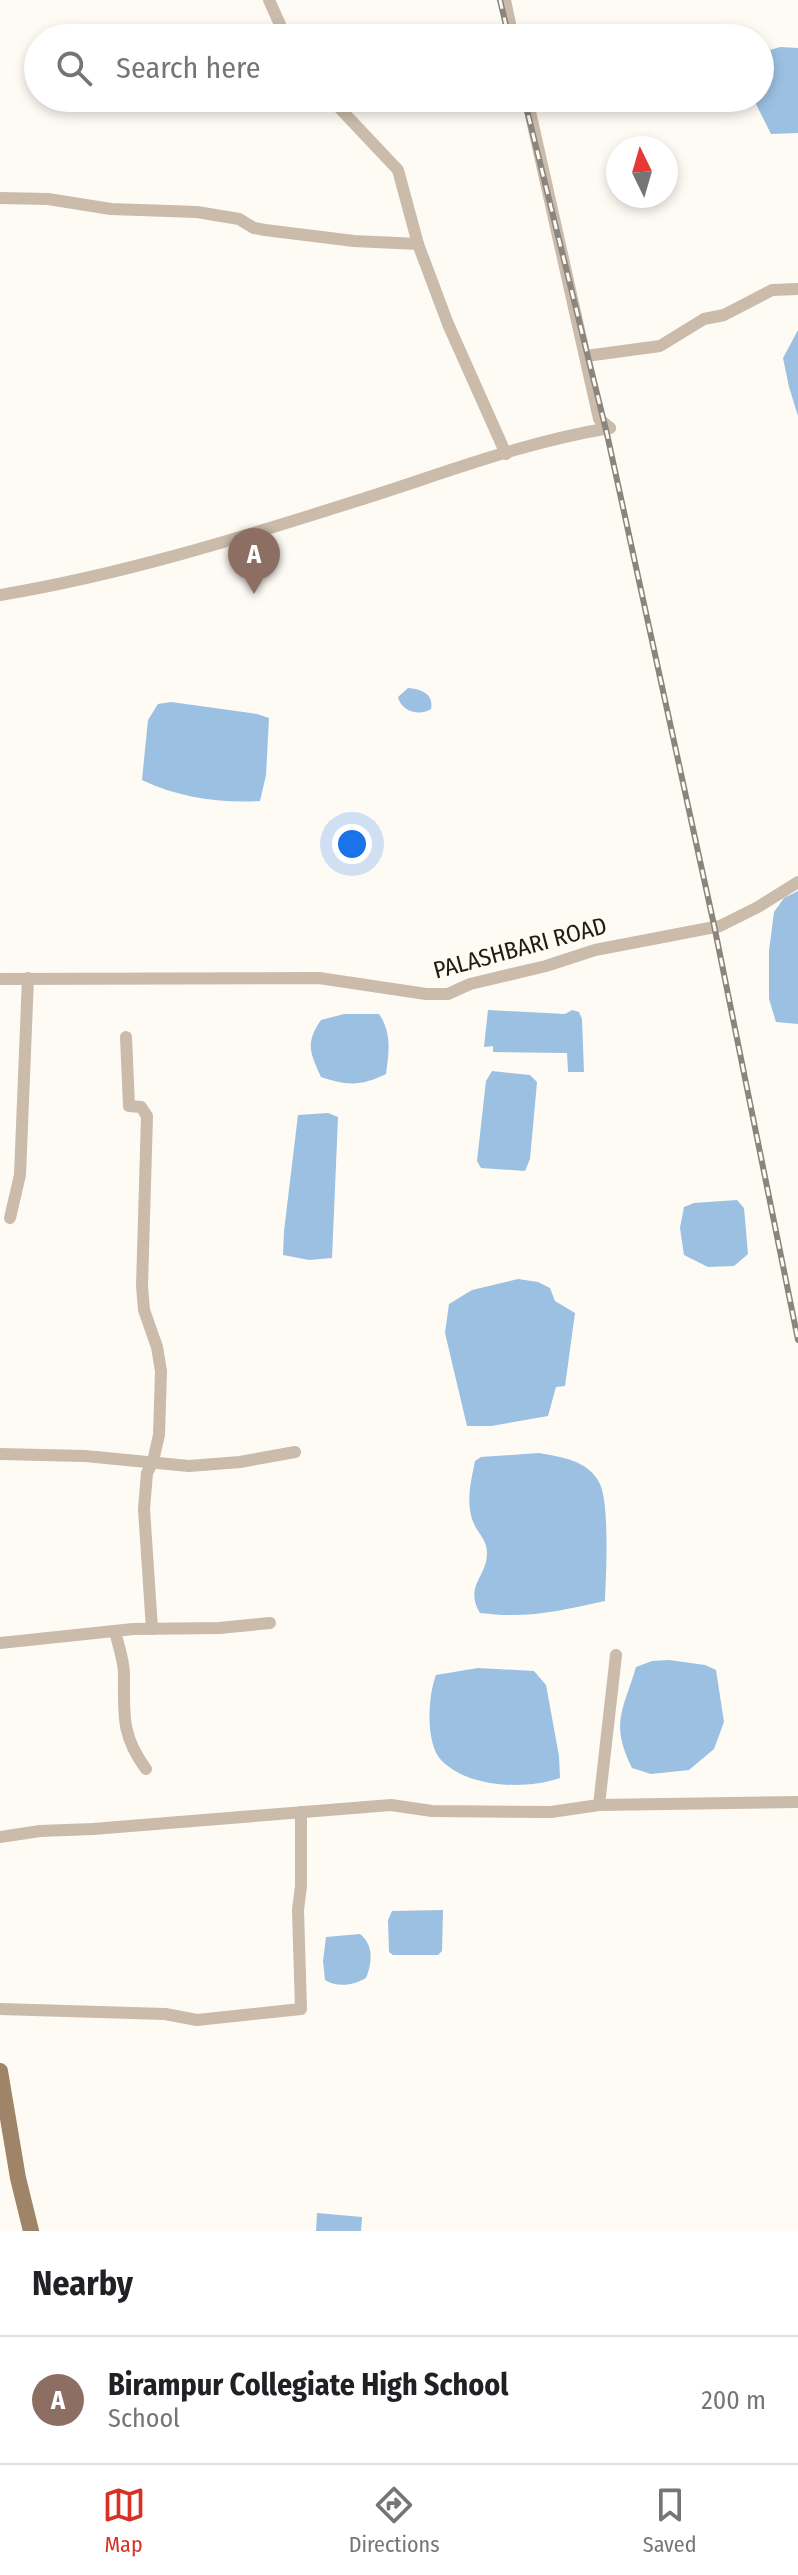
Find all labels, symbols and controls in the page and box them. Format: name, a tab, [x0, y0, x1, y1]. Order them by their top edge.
search box	[24, 24, 774, 112]
icon: search	[52, 46, 96, 90]
text: Search here	[116, 50, 261, 86]
north arrow	[606, 136, 678, 208]
pin: A	[228, 528, 280, 594]
your location	[332, 824, 372, 864]
street label: PALASHBARI ROAD	[430, 911, 610, 985]
text: Nearby	[32, 2263, 133, 2304]
text: Birampur Collegiate High School	[108, 2367, 508, 2403]
text: A	[51, 2385, 65, 2416]
text: 200 m	[701, 2385, 766, 2416]
text: School	[108, 2403, 180, 2434]
tab: Map	[102, 2483, 146, 2558]
tab: Directions	[349, 2483, 440, 2558]
tab: Saved	[643, 2483, 696, 2558]

